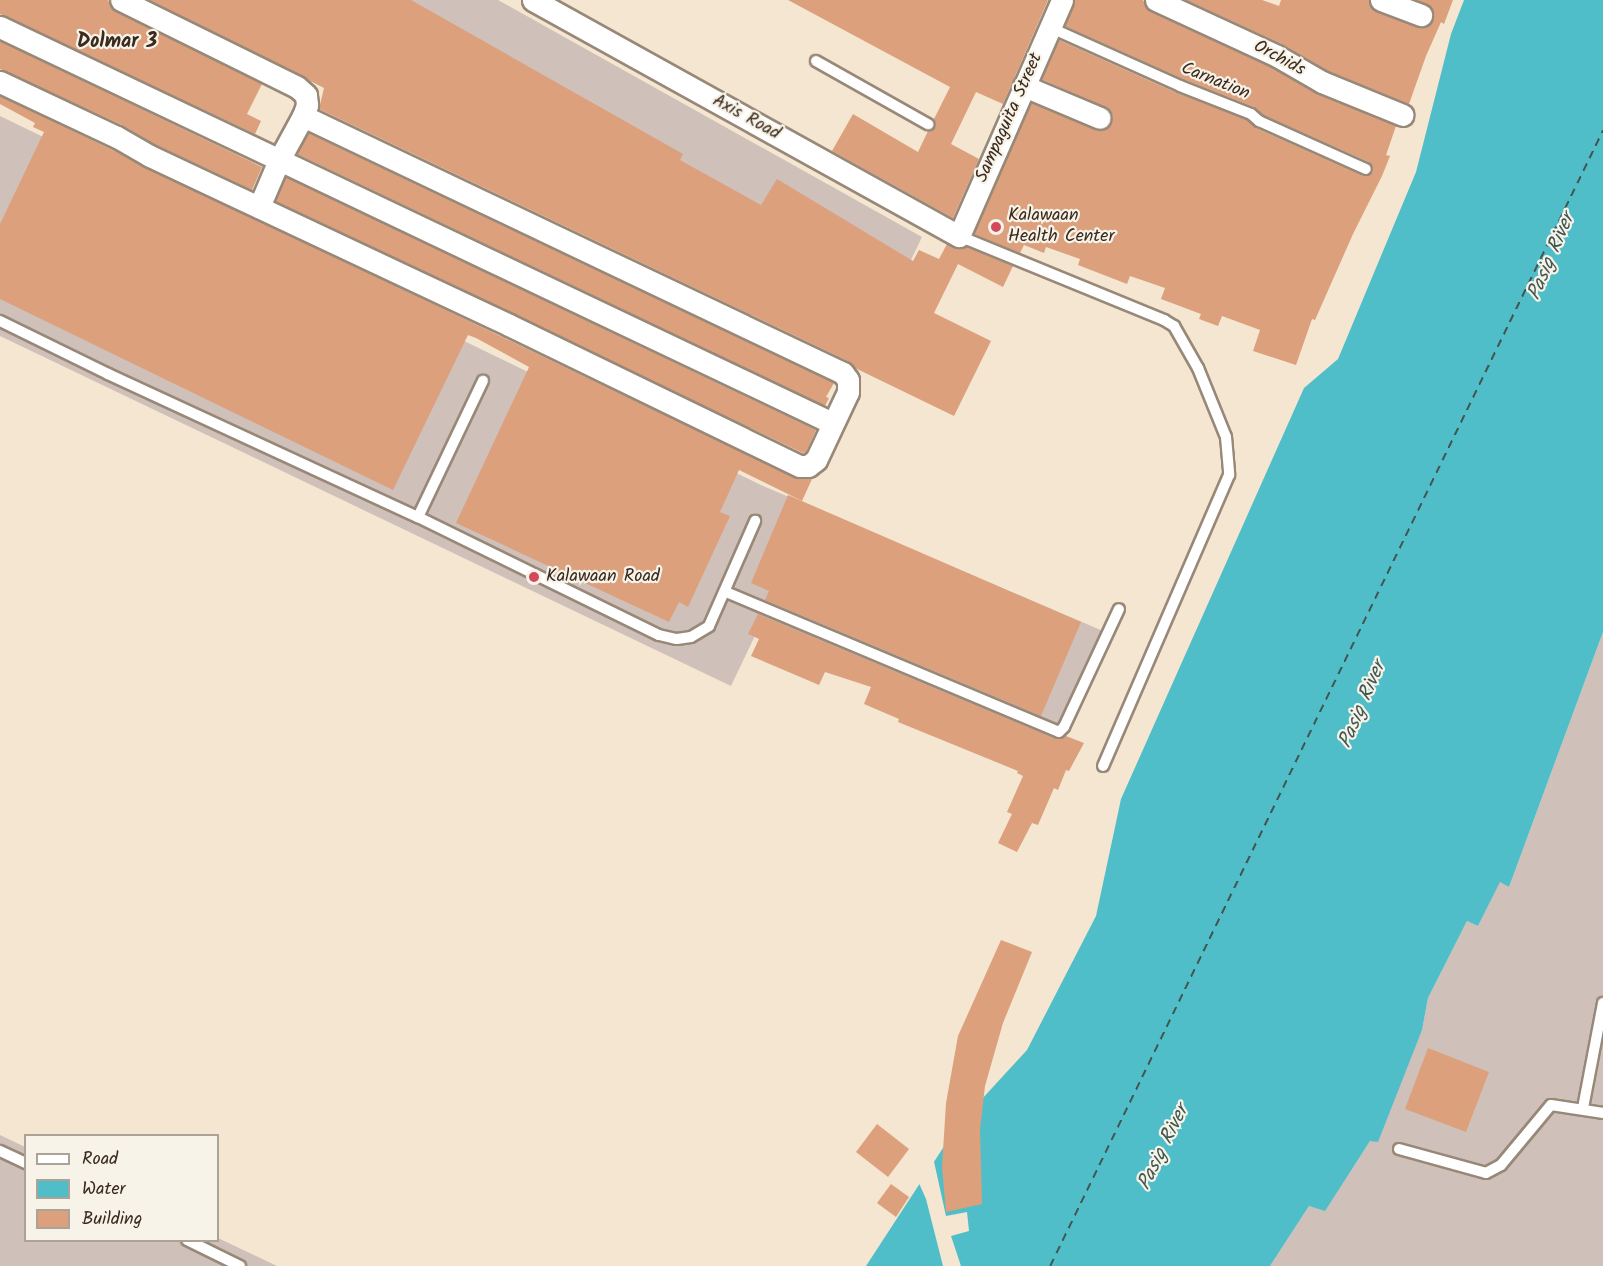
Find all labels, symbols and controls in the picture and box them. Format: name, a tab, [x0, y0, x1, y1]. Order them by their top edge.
district label: Dolmar 3	[77, 30, 157, 54]
street label: Orchids	[1249, 36, 1309, 82]
street label: Sampaguita Street	[972, 50, 1048, 186]
street label: Carnation	[1177, 58, 1253, 106]
street label: Axis Road	[708, 91, 784, 145]
place label: Kalawaan Health Center	[1008, 206, 1114, 248]
water label: Pasig River	[1523, 210, 1581, 304]
marker: Kalawaan Health Center	[989, 220, 1003, 234]
place label: Kalawaan Road	[546, 566, 660, 588]
marker: Kalawaan Road	[527, 570, 541, 584]
water label: Pasig River	[1334, 658, 1392, 752]
water label: Pasig River	[1133, 1102, 1195, 1194]
legend	[24, 1134, 219, 1242]
text: Road	[82, 1145, 118, 1174]
text: Water	[82, 1175, 126, 1204]
text: Building	[82, 1205, 142, 1234]

